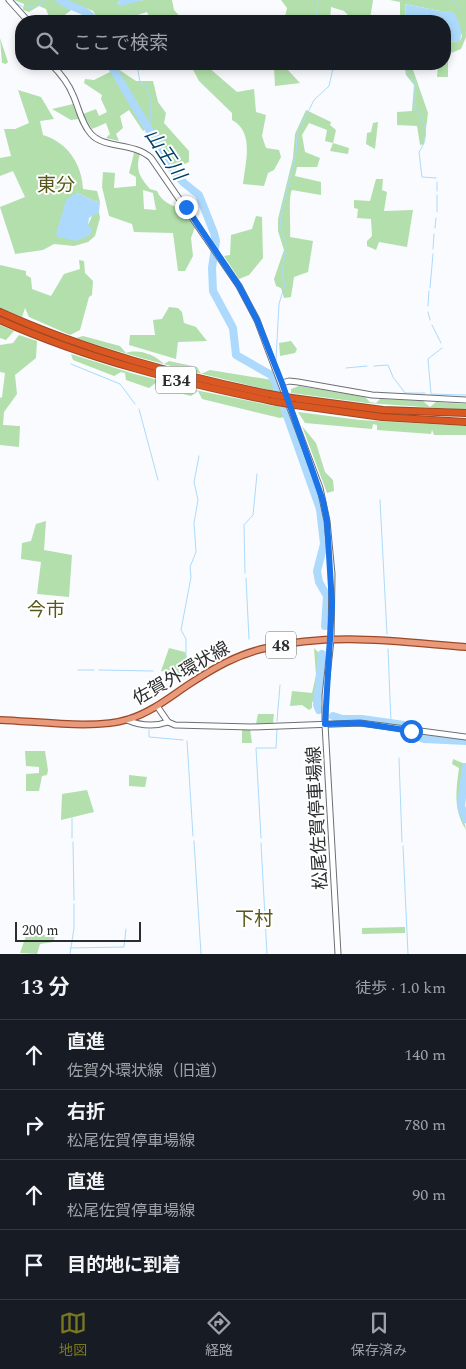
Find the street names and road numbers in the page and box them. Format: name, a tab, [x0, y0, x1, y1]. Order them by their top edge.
road number: E34	[156, 366, 196, 394]
road number: 48	[266, 632, 296, 658]
street label: 佐賀外環状線	[128, 635, 235, 712]
street label: 松尾佐賀停車場線	[300, 745, 335, 891]

